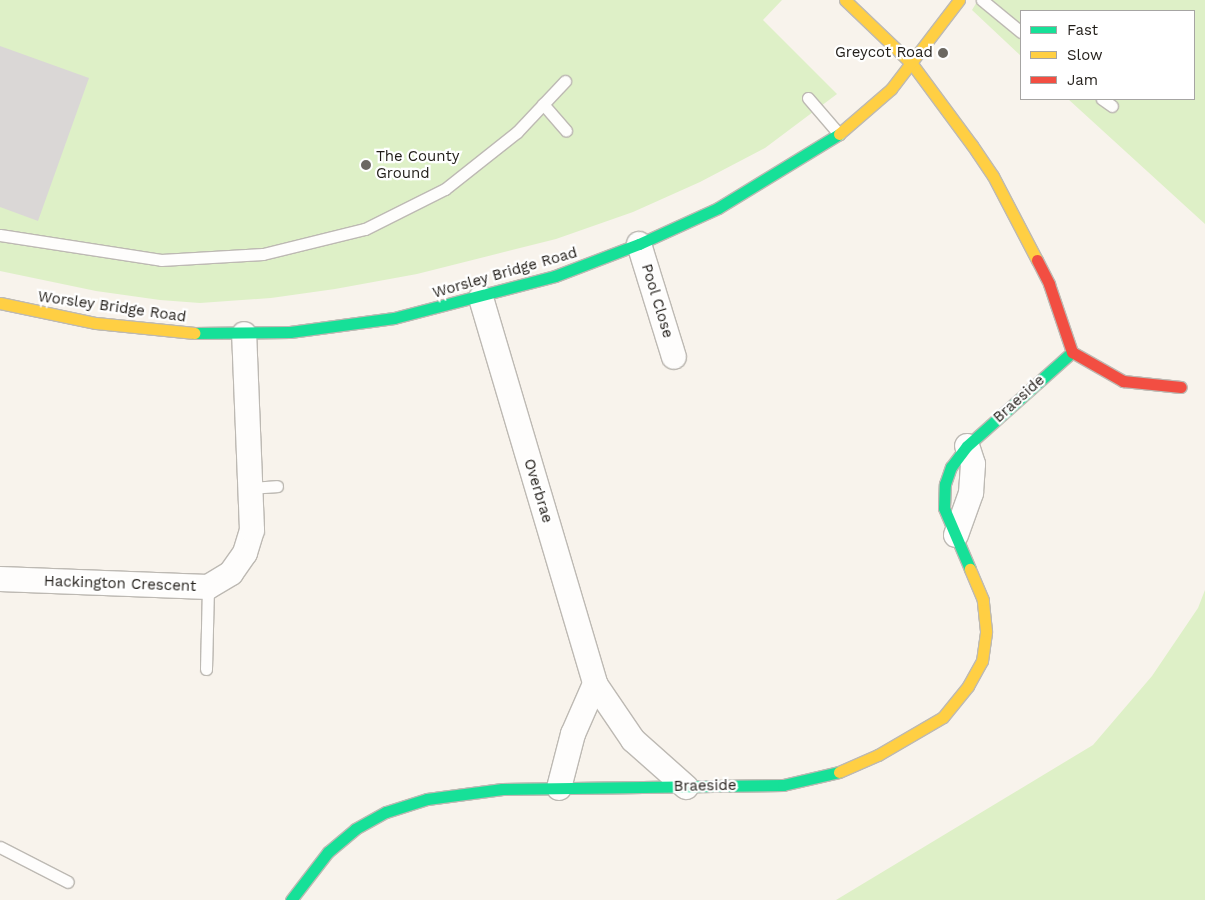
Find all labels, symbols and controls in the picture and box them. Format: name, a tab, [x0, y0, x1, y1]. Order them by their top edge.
legend	[1020, 10, 1195, 100]
text: Fast	[1067, 21, 1098, 39]
place label: Greycot Road	[835, 44, 933, 62]
text: Slow	[1067, 46, 1103, 64]
marker: Greycot Road	[937, 47, 949, 59]
text: Jam	[1067, 71, 1098, 89]
place label: The County Ground	[376, 147, 460, 182]
marker: The County Ground	[360, 159, 372, 171]
street label: Worsley Bridge Road	[430, 244, 580, 302]
street label: Pool Close	[637, 261, 677, 341]
street label: Worsley Bridge Road	[36, 288, 188, 326]
street label: Braeside	[990, 371, 1048, 427]
street label: Overbrae	[520, 457, 556, 525]
street label: Hackington Crescent	[43, 572, 197, 596]
street label: Braeside	[673, 776, 737, 796]

